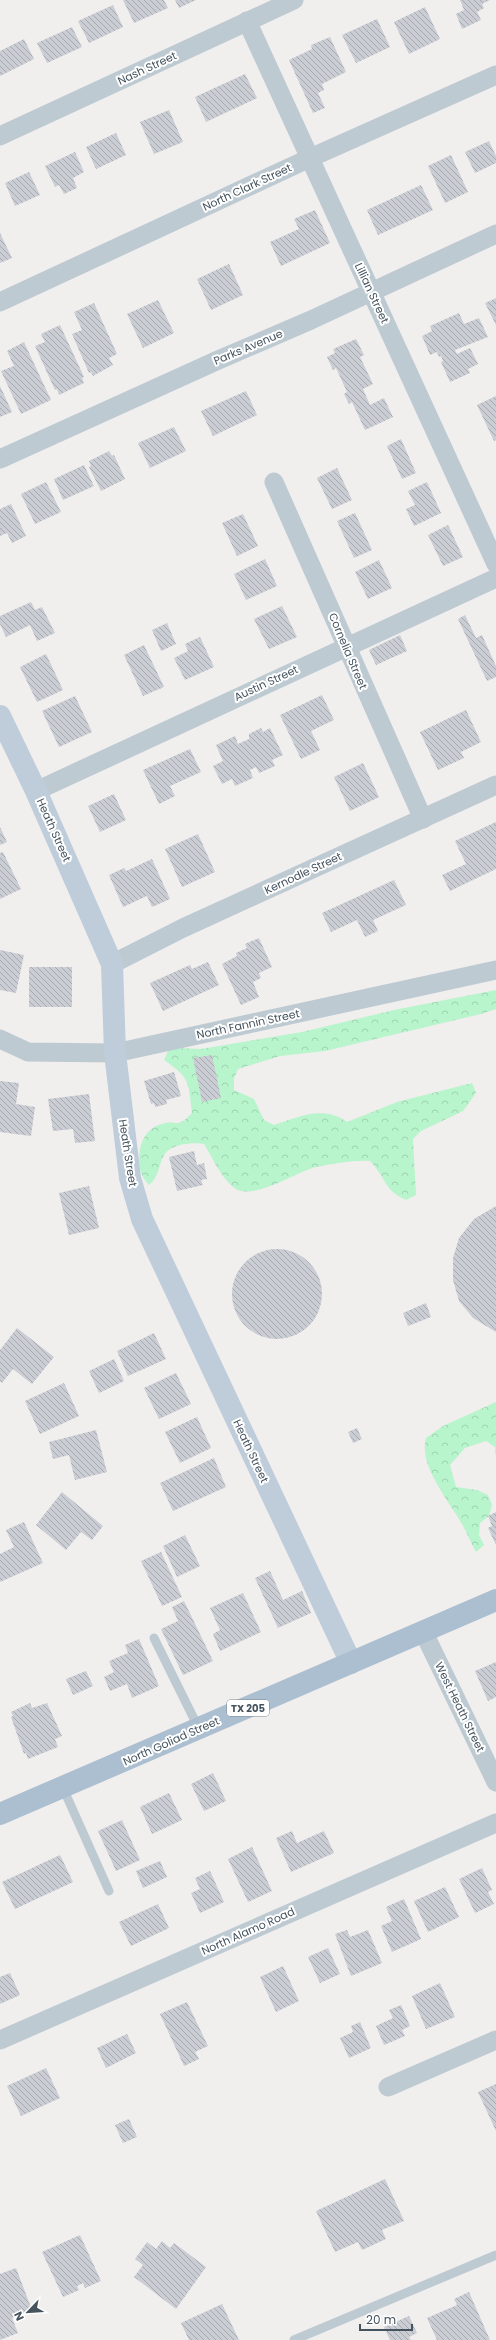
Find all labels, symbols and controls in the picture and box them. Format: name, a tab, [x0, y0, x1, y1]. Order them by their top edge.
street label: Nash Street	[115, 47, 179, 89]
street label: North Clark Street	[200, 159, 294, 215]
street label: Lillian Street	[351, 260, 393, 326]
street label: Parks Avenue	[211, 325, 285, 369]
street label: Cornelia Street	[325, 610, 371, 692]
street label: Austin Street	[231, 661, 301, 705]
street label: Heath Street	[33, 796, 75, 864]
street label: Kernodle Street	[262, 848, 344, 898]
street label: North Fannin Street	[195, 1005, 301, 1043]
street label: Heath Street	[115, 1118, 141, 1188]
street label: Heath Street	[229, 1417, 273, 1485]
street label: West Heath Street	[431, 1659, 489, 1755]
road number: TX 205	[227, 1700, 269, 1716]
street label: North Goliad Street	[120, 1713, 222, 1769]
street label: North Alamo Road	[199, 1903, 297, 1959]
north arrow	[8, 2292, 48, 2332]
scale bar	[360, 2306, 412, 2332]
text: N	[10, 2309, 28, 2323]
text: 20 m	[366, 2311, 396, 2328]

